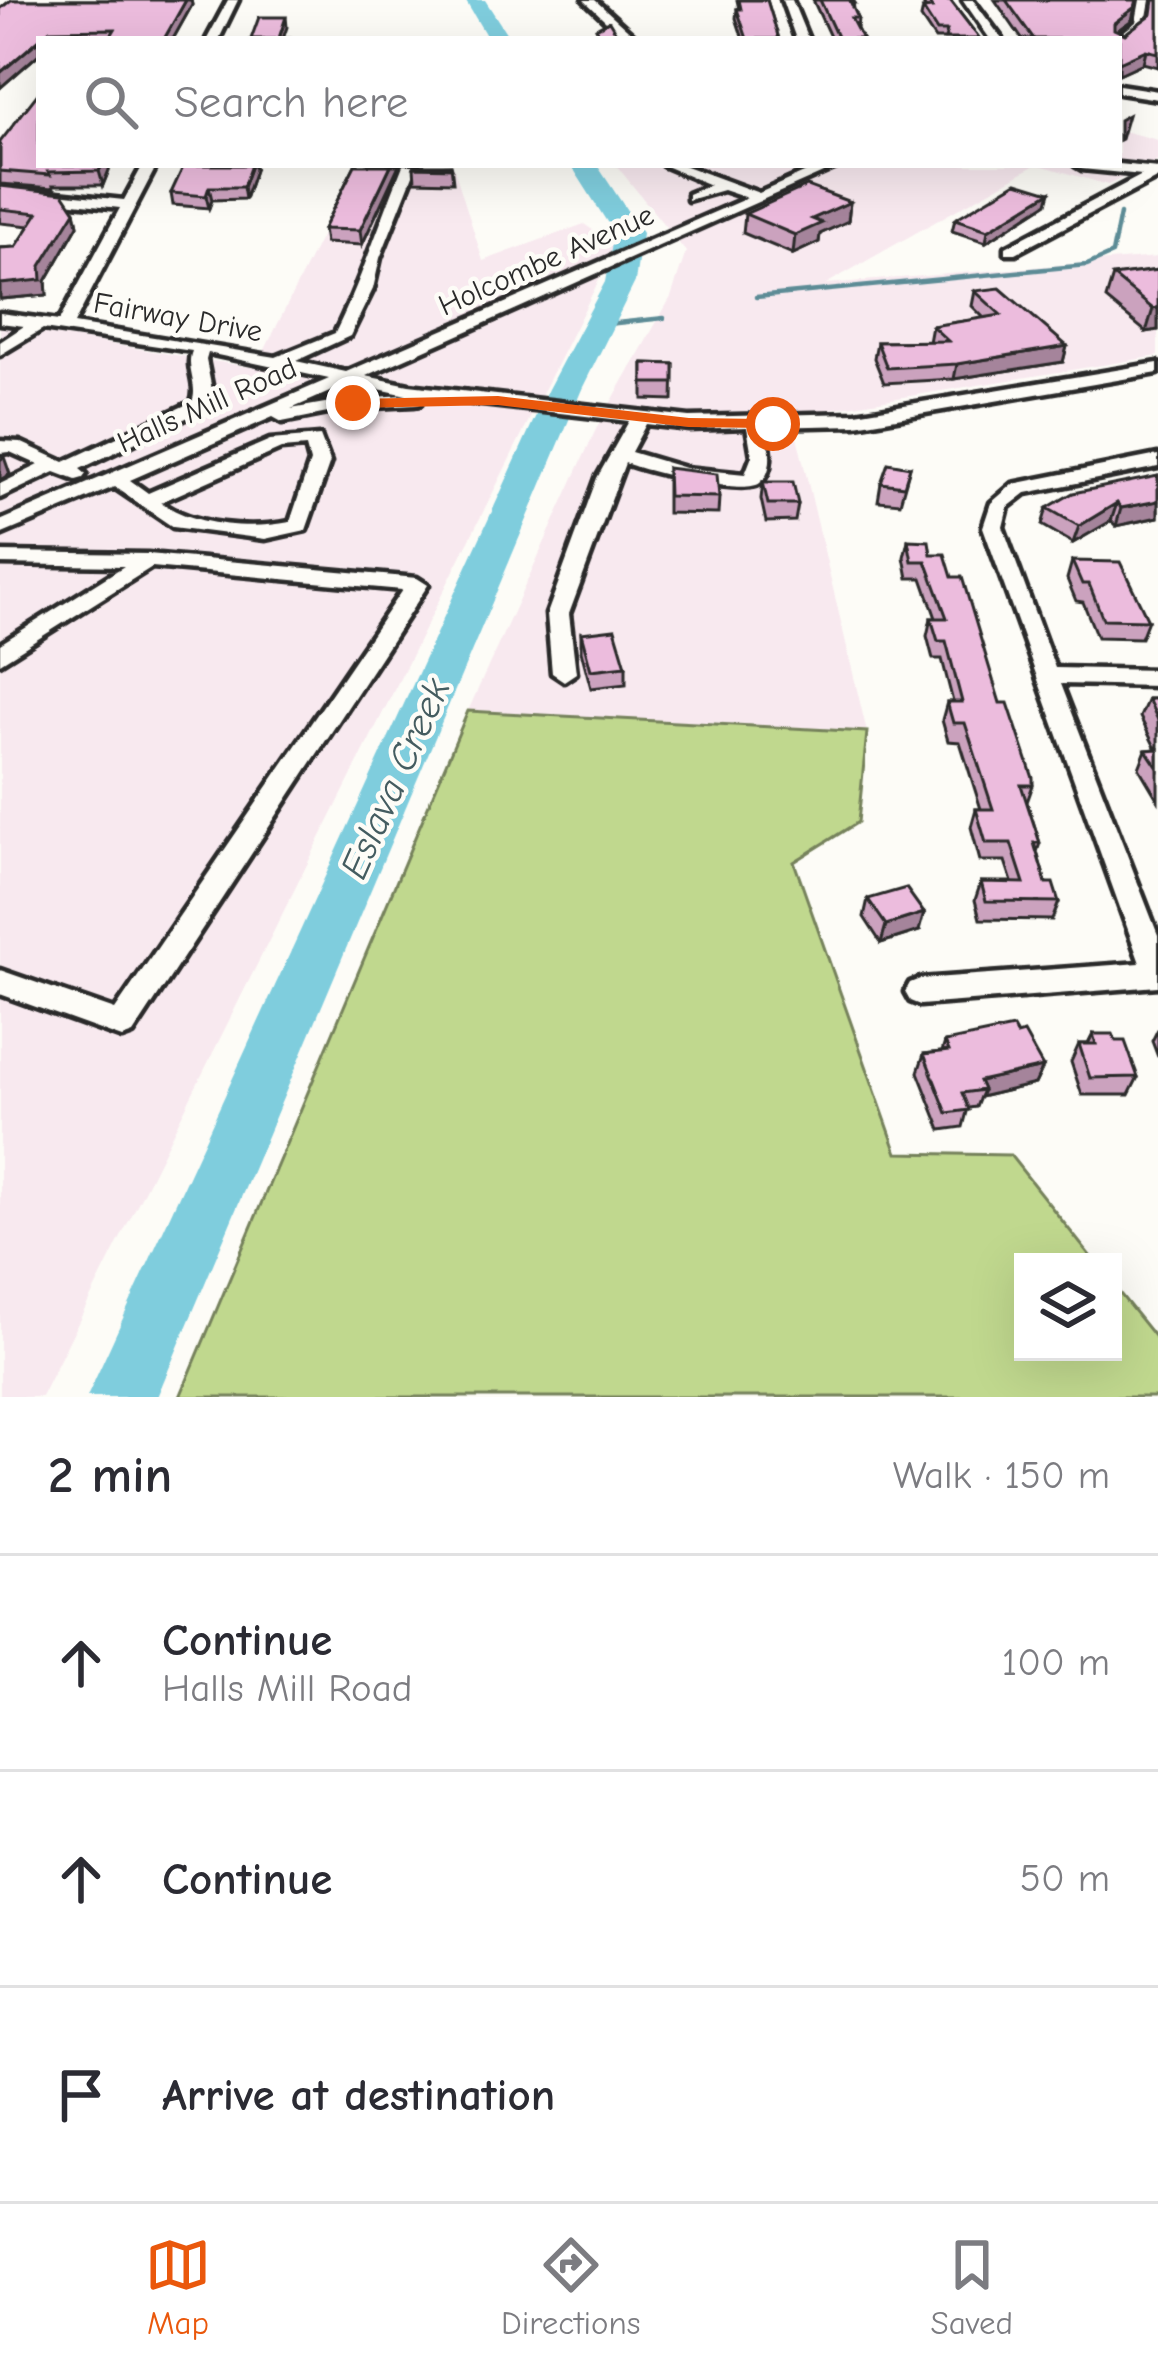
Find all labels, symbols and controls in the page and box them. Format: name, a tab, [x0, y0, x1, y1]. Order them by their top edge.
search box	[36, 36, 1122, 168]
icon: search	[78, 69, 144, 135]
text: Search here	[174, 76, 408, 128]
street label: Holcombe Avenue	[433, 197, 659, 324]
street label: Fairway Drive	[91, 285, 265, 350]
street label: Halls Mill Road	[112, 350, 302, 461]
route end	[326, 376, 380, 430]
route start	[746, 397, 800, 451]
water label: Eslava Creek	[331, 671, 460, 886]
map controls	[1014, 1253, 1122, 1361]
button: layers	[1014, 1253, 1122, 1361]
text: 2 min	[48, 1446, 172, 1505]
text: Walk · 150 m	[893, 1453, 1110, 1498]
text: Continue	[162, 1614, 332, 1666]
icon: ahead	[48, 1630, 114, 1696]
text: 100 m	[1002, 1640, 1110, 1685]
text: Halls Mill Road	[162, 1666, 413, 1711]
icon: ahead	[48, 1846, 114, 1912]
text: Continue	[162, 1853, 332, 1905]
text: 50 m	[1020, 1856, 1110, 1901]
icon: arrive	[48, 2062, 114, 2128]
text: Arrive at destination	[162, 2069, 555, 2121]
tab: Map	[145, 2232, 211, 2342]
tab: Directions	[501, 2232, 641, 2342]
tab: Saved	[931, 2232, 1013, 2342]

